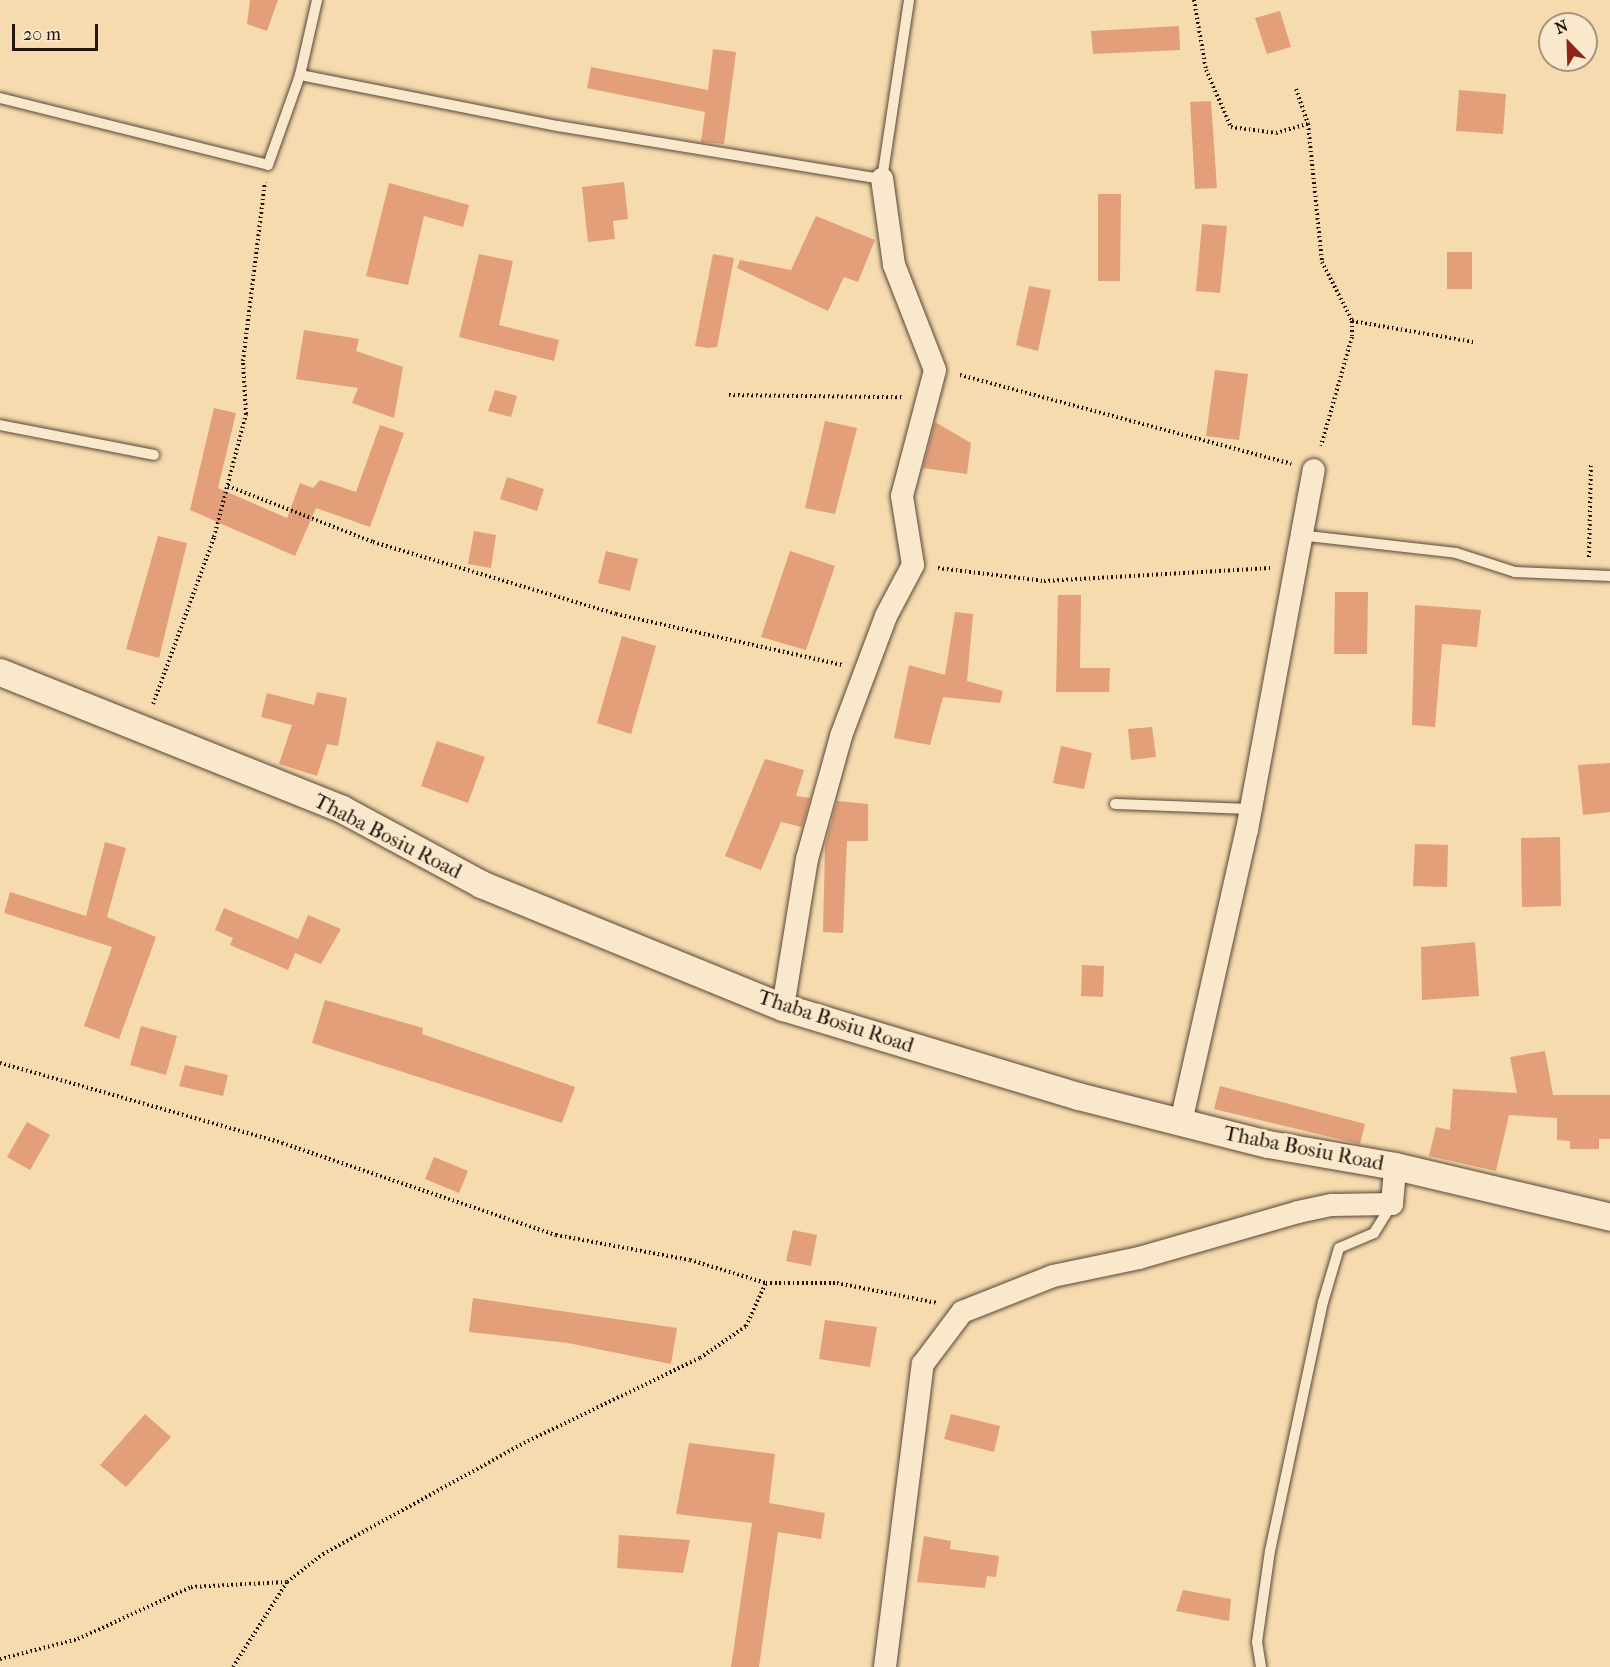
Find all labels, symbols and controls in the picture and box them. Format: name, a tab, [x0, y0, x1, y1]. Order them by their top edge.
scale bar	[15, 12, 100, 50]
north arrow	[1538, 12, 1598, 72]
text: N	[1552, 16, 1571, 38]
text: 20 m	[23, 24, 61, 45]
street label: Thaba Bosiu Road	[310, 788, 466, 884]
street label: Thaba Bosiu Road	[755, 984, 917, 1058]
street label: Thaba Bosiu Road	[1222, 1120, 1386, 1176]

